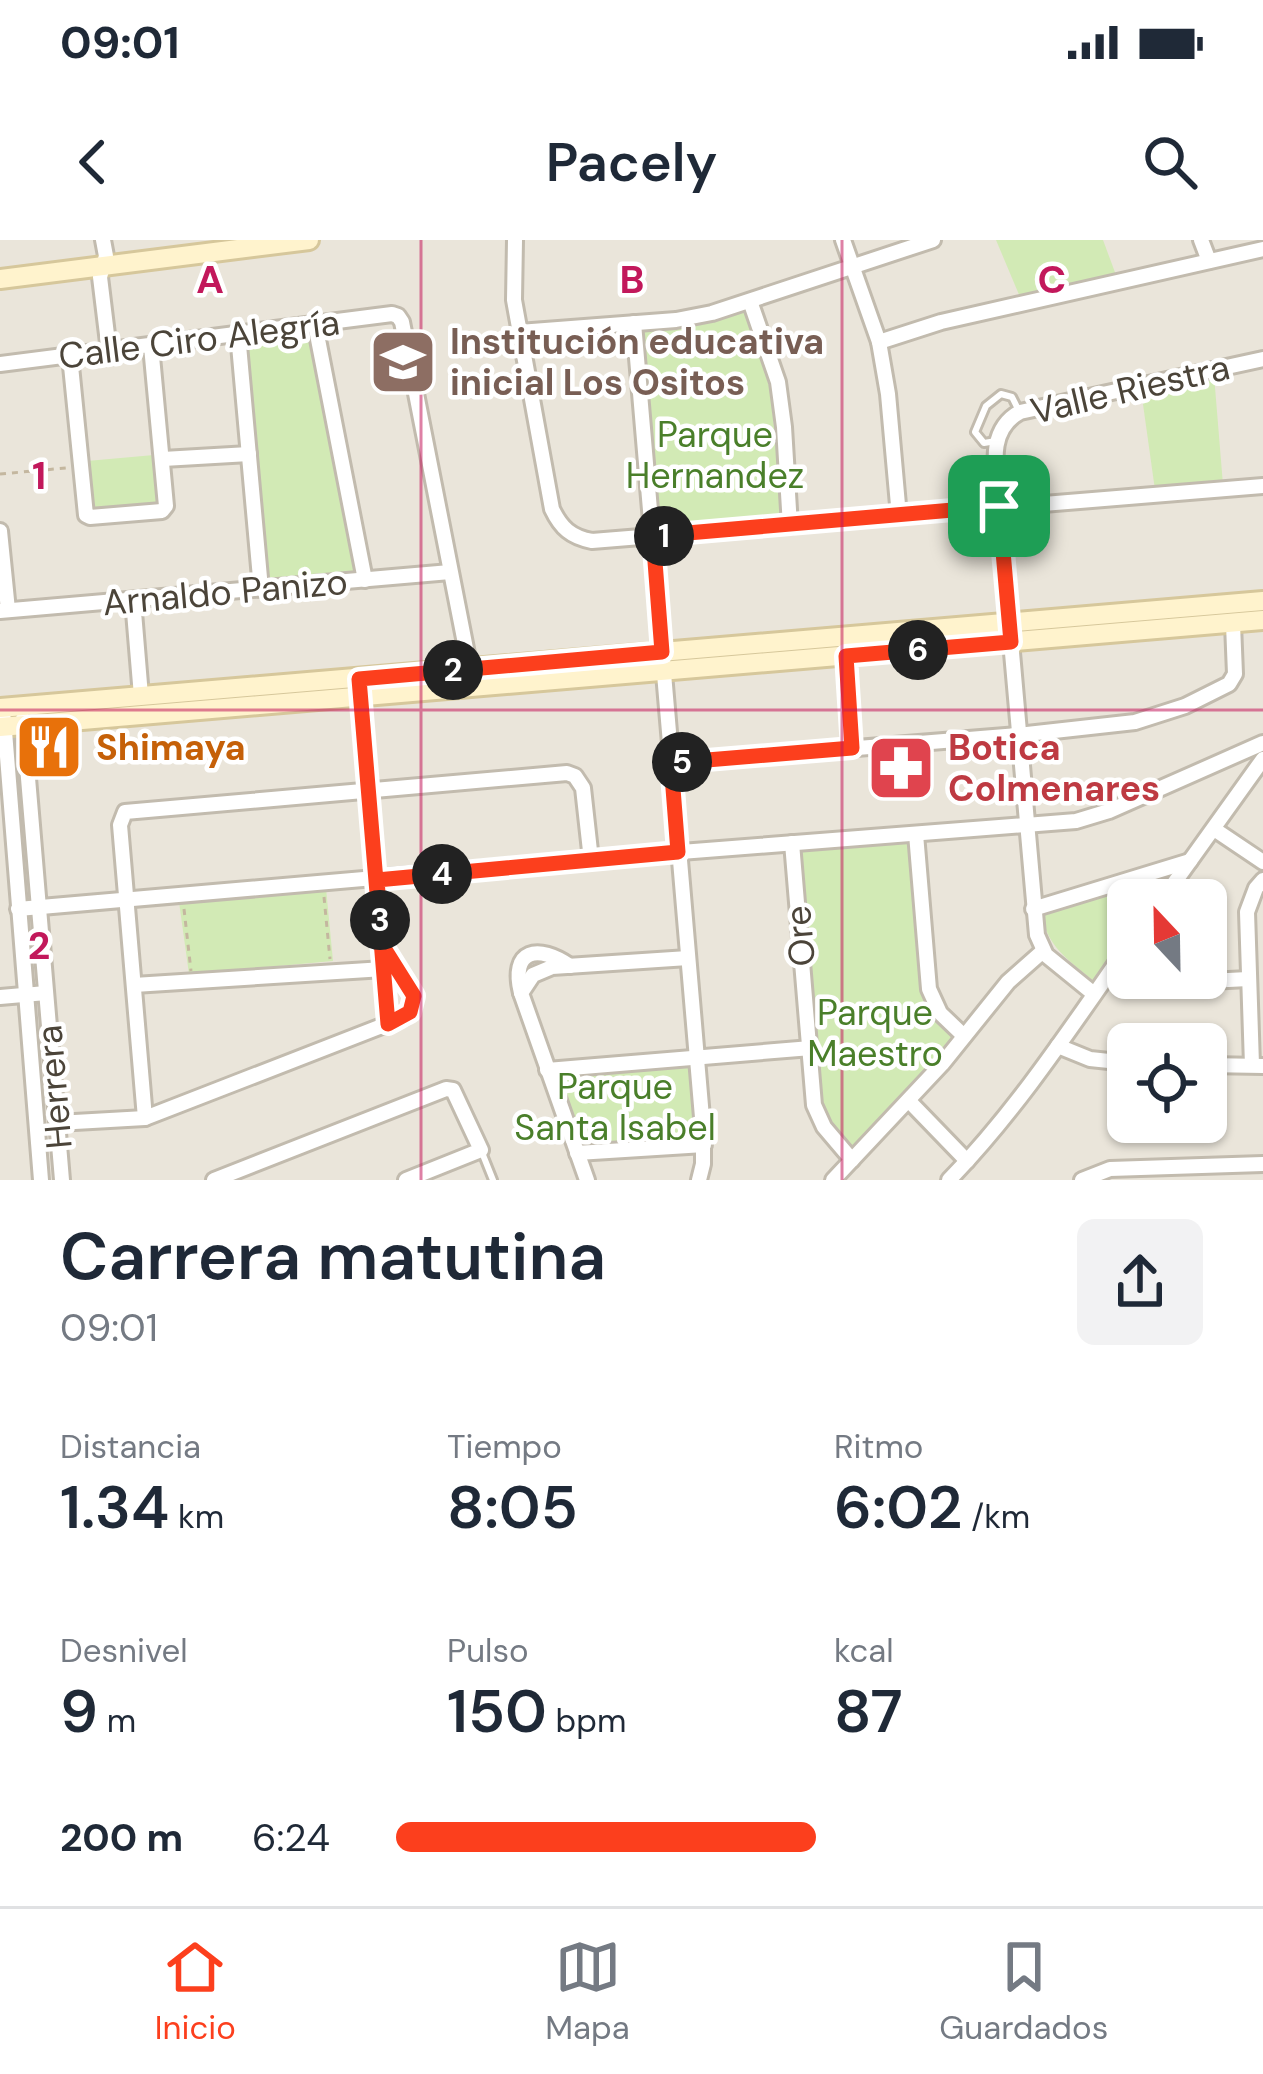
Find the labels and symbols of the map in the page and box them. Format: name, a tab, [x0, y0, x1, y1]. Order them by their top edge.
text: A	[196, 254, 224, 305]
text: B	[620, 254, 644, 305]
text: C	[1038, 254, 1066, 305]
street label: Calle Ciro Alegría	[56, 298, 342, 380]
place label: Institución educativa inicial Los Ositos	[450, 318, 824, 406]
school or university icon: Institución educativa inicial Los Ositos	[368, 327, 438, 397]
street label: Valle Riestra	[1026, 343, 1234, 435]
park label: Parque Hernandez	[626, 411, 804, 499]
text: 1	[32, 450, 46, 501]
pin	[948, 455, 1050, 557]
pin: 1	[634, 506, 694, 566]
street label: Arnaldo Panizo	[101, 558, 349, 626]
pin: 6	[888, 620, 948, 680]
pin: 2	[423, 640, 483, 700]
restaurant icon: Shimaya	[14, 712, 84, 782]
place label: Shimaya	[96, 724, 246, 771]
place label: Botica Colmenares	[948, 724, 1160, 812]
pin: 5	[652, 732, 712, 792]
pharmacy icon: Botica Colmenares	[866, 733, 936, 803]
pin: 4	[412, 844, 472, 904]
north arrow	[1107, 879, 1227, 999]
pin: 3	[350, 890, 410, 950]
street label: Ore	[774, 904, 826, 968]
text: 2	[28, 920, 50, 971]
park label: Parque Maestro	[807, 989, 943, 1077]
street label: Herrera	[25, 1023, 83, 1151]
park label: Parque Santa Isabel	[514, 1063, 716, 1151]

